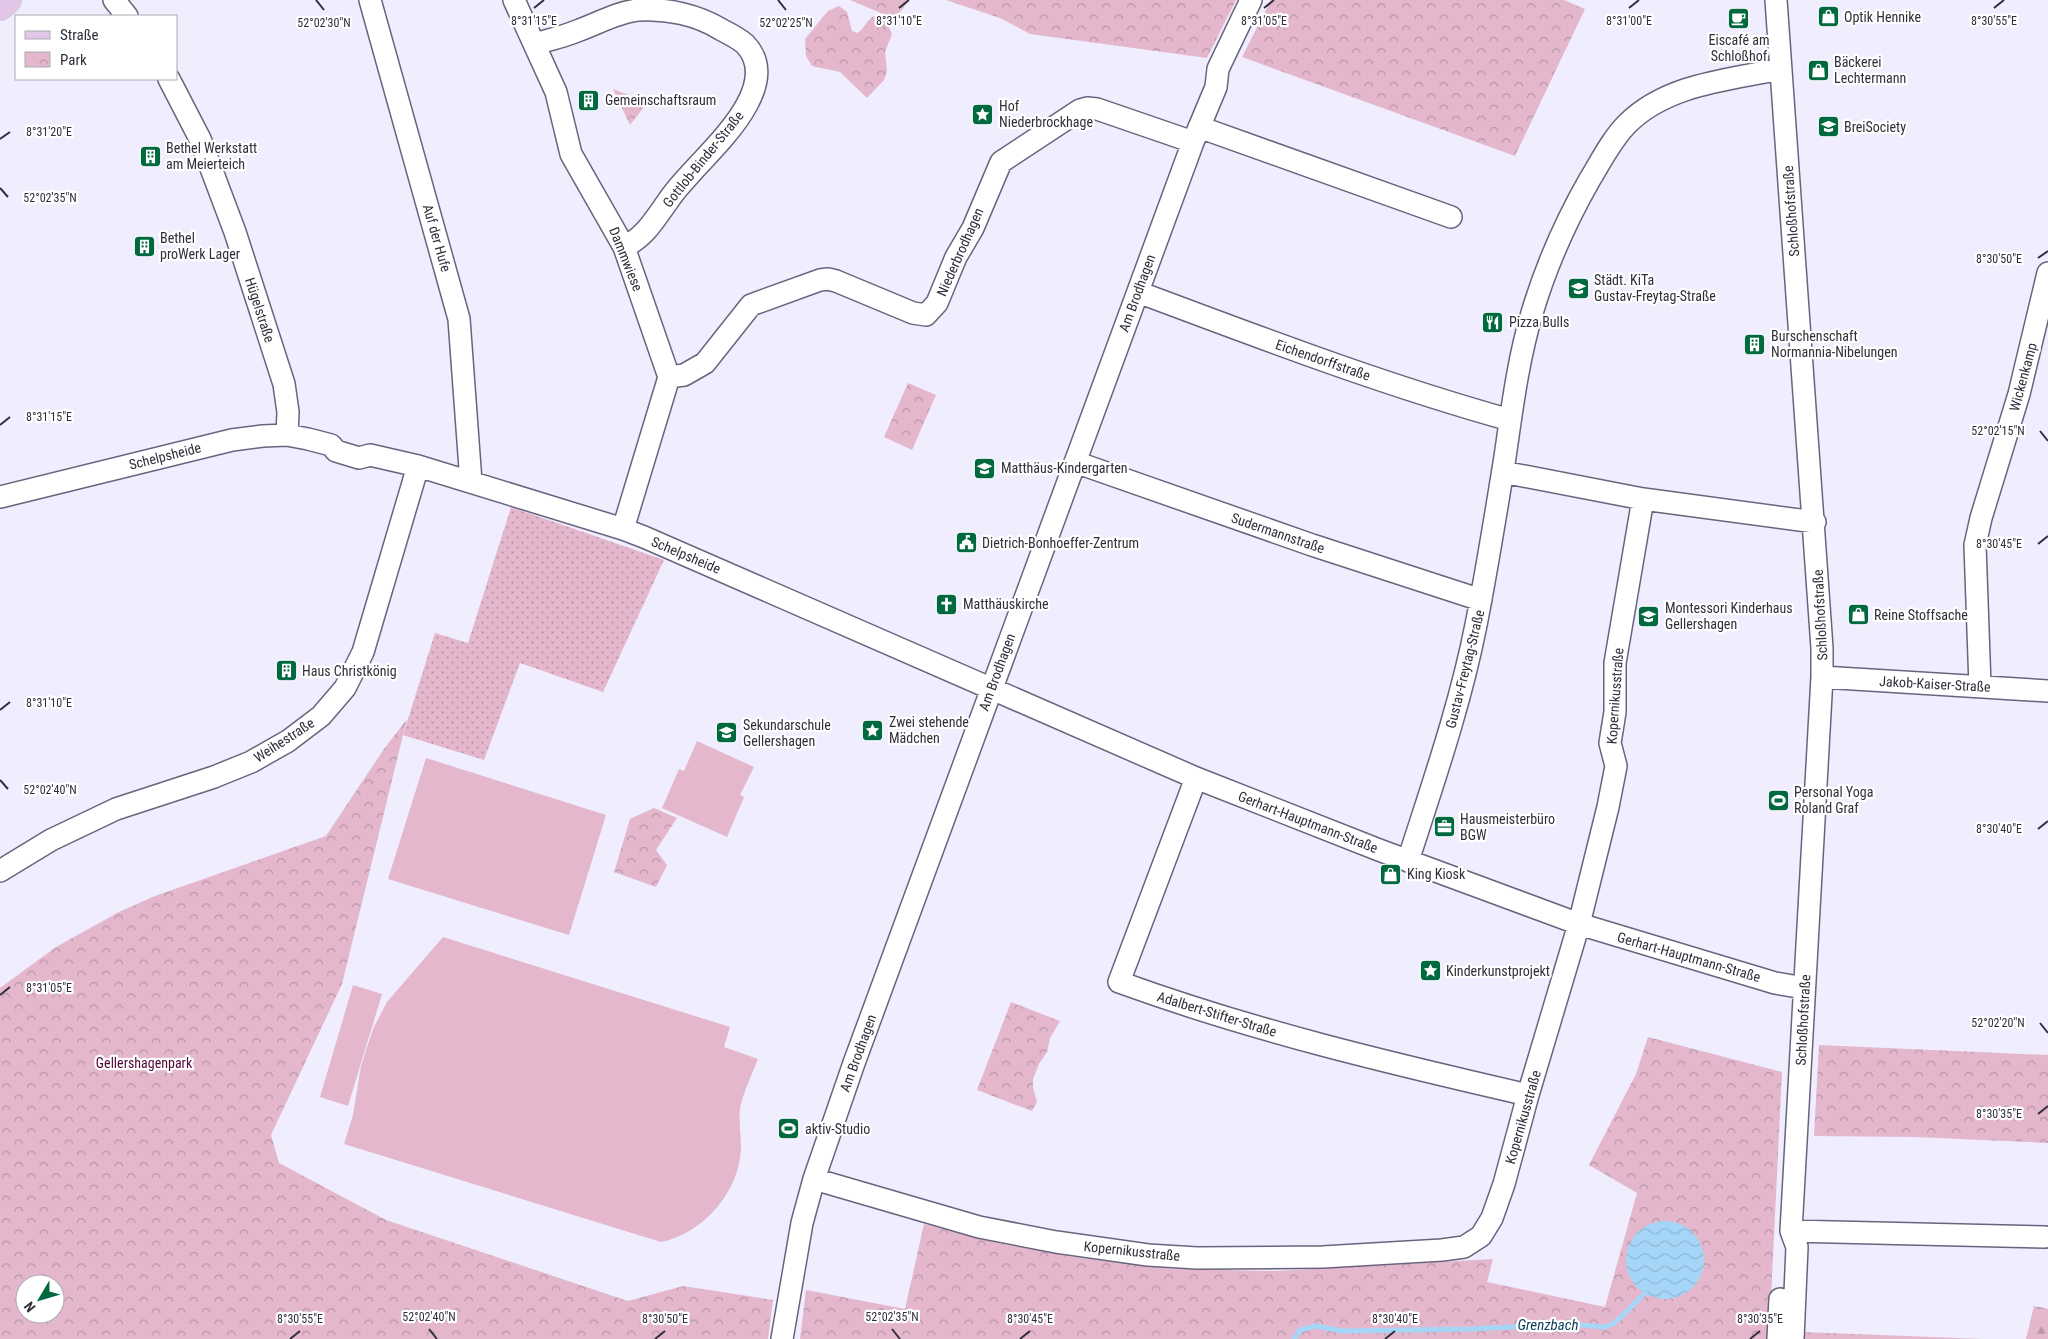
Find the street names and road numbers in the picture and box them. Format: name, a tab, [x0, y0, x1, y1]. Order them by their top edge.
street label: Gottlob-Binder-Straße	[659, 107, 747, 210]
street label: Schloßhofstraße	[1780, 164, 1802, 257]
street label: Auf der Hufe	[420, 202, 454, 274]
street label: Niederbrodhagen	[933, 205, 987, 299]
street label: Dammwiese	[606, 225, 646, 294]
street label: Am Brodhagen	[1116, 252, 1158, 334]
street label: Hügelstraße	[242, 276, 278, 345]
street label: Eichendorffstraße	[1274, 336, 1373, 384]
street label: Wickenkamp	[2006, 341, 2040, 413]
street label: Schelpsheide	[127, 439, 203, 473]
street label: Sudermannstraße	[1229, 510, 1327, 557]
street label: Schelpsheide	[649, 533, 723, 577]
street label: Schloßhofstraße	[1810, 569, 1830, 661]
street label: Gustav-Freytag-Straße	[1443, 608, 1488, 730]
street label: Am Brodhagen	[976, 631, 1018, 713]
street label: Kopernikusstraße	[1604, 647, 1626, 745]
street label: Jakob-Kaiser-Straße	[1879, 673, 1991, 695]
street label: Weihestraße	[251, 714, 318, 765]
street label: Gerhart-Hauptmann-Straße	[1236, 788, 1380, 856]
street label: Gerhart-Hauptmann-Straße	[1616, 929, 1763, 985]
street label: Schloßhofstraße	[1793, 974, 1813, 1066]
street label: Adalbert-Stifter-Straße	[1155, 988, 1279, 1040]
street label: Am Brodhagen	[837, 1012, 879, 1094]
street label: Kopernikusstraße	[1502, 1068, 1544, 1166]
street label: Kopernikusstraße	[1083, 1238, 1181, 1264]

